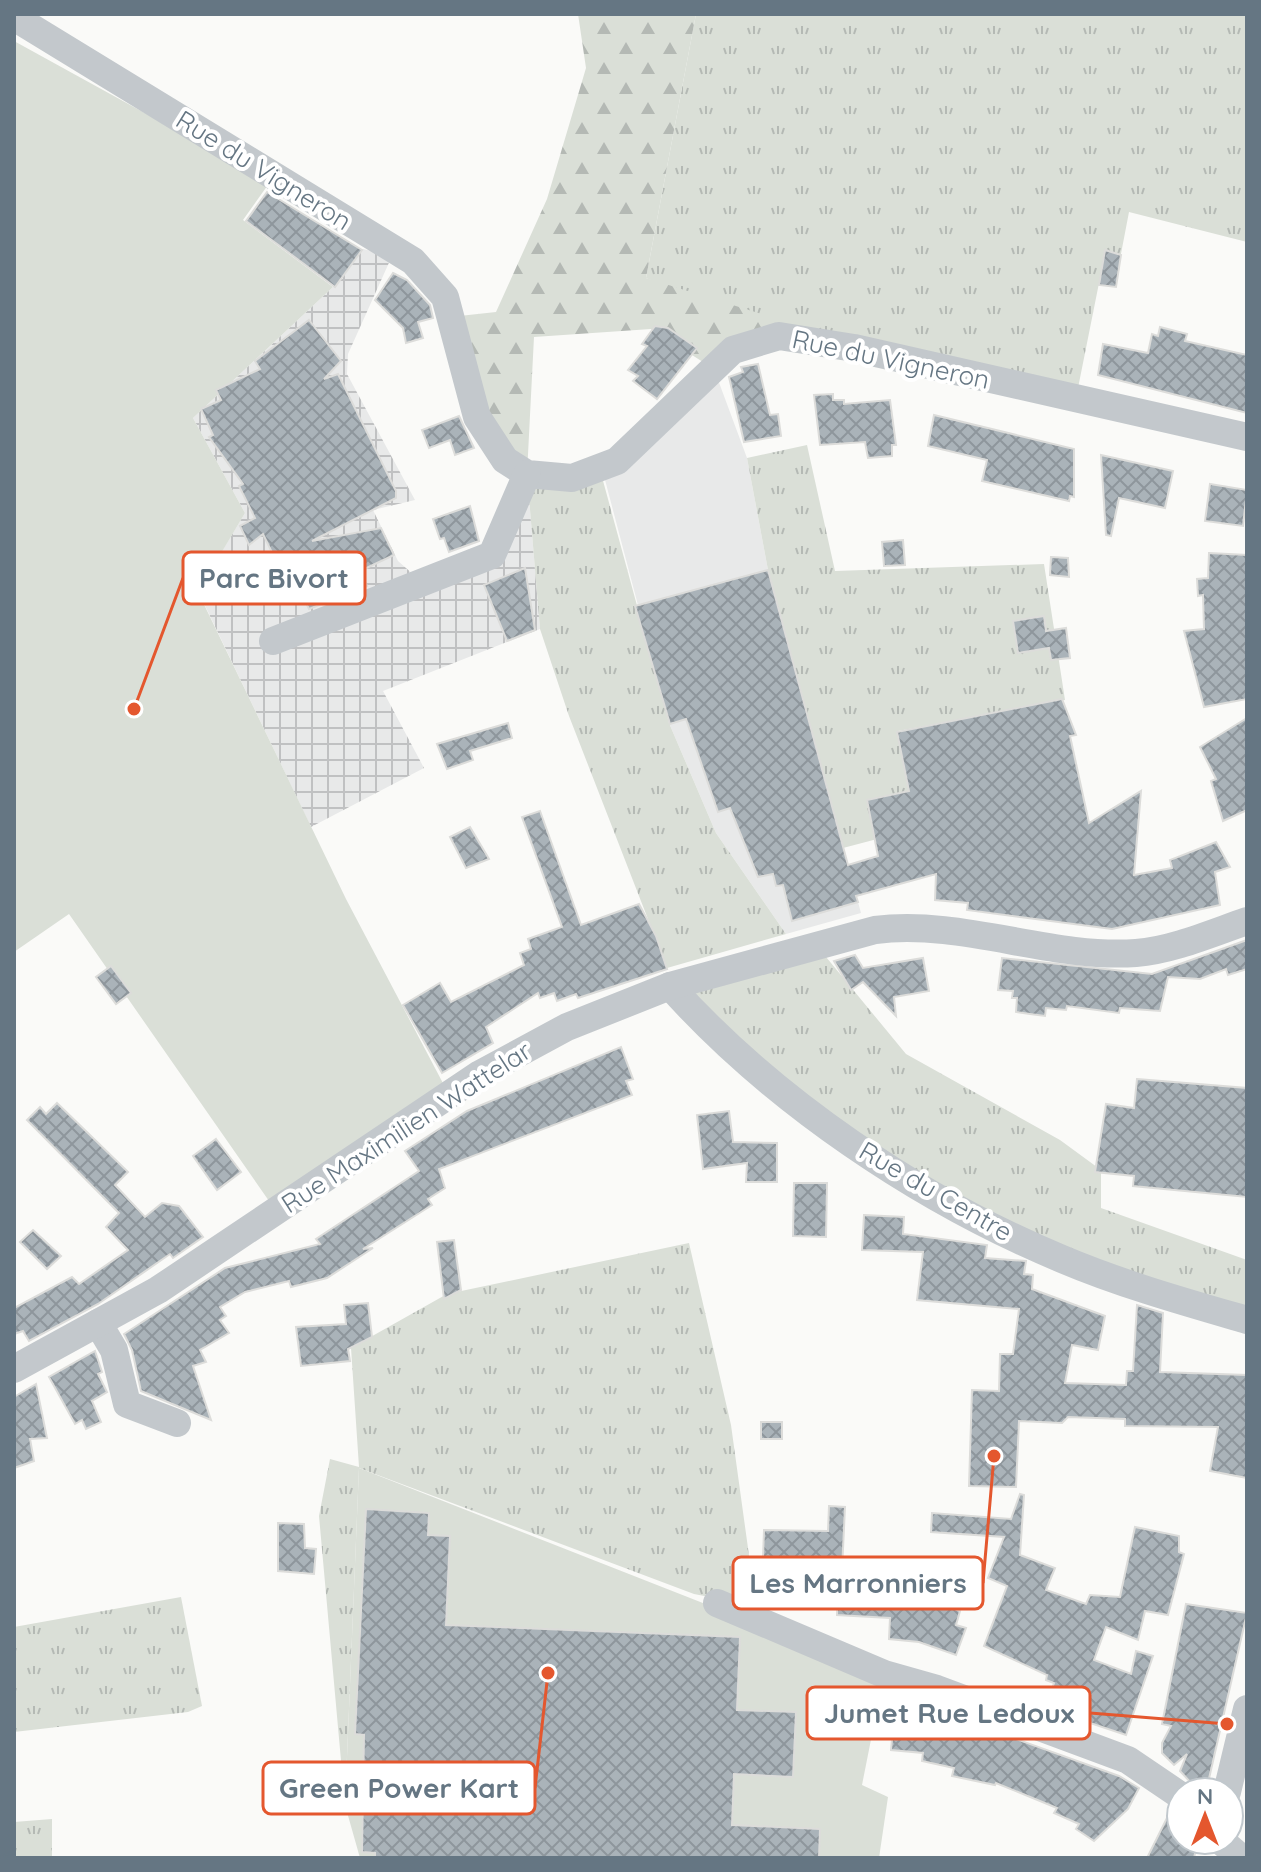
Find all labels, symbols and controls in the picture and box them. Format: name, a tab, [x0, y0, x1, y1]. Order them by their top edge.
street label: Rue du Vigneron	[170, 103, 358, 237]
street label: Rue du Vigneron	[789, 322, 993, 396]
callout: Parc Bivort	[183, 552, 365, 604]
text: Parc Bivort	[199, 560, 349, 595]
street label: Rue Maximilien Wattelar	[275, 1034, 537, 1220]
street label: Rue du Centre	[854, 1134, 1018, 1248]
callout: Les Marronniers	[733, 1557, 983, 1609]
text: Les Marronniers	[749, 1565, 967, 1600]
callout: Jumet Rue Ledoux	[807, 1687, 1090, 1739]
text: Jumet Rue Ledoux	[824, 1695, 1075, 1730]
callout: Green Power Kart	[263, 1762, 535, 1814]
text: Green Power Kart	[279, 1770, 519, 1805]
north arrow	[1165, 1776, 1245, 1856]
text: N	[1197, 1782, 1213, 1810]

